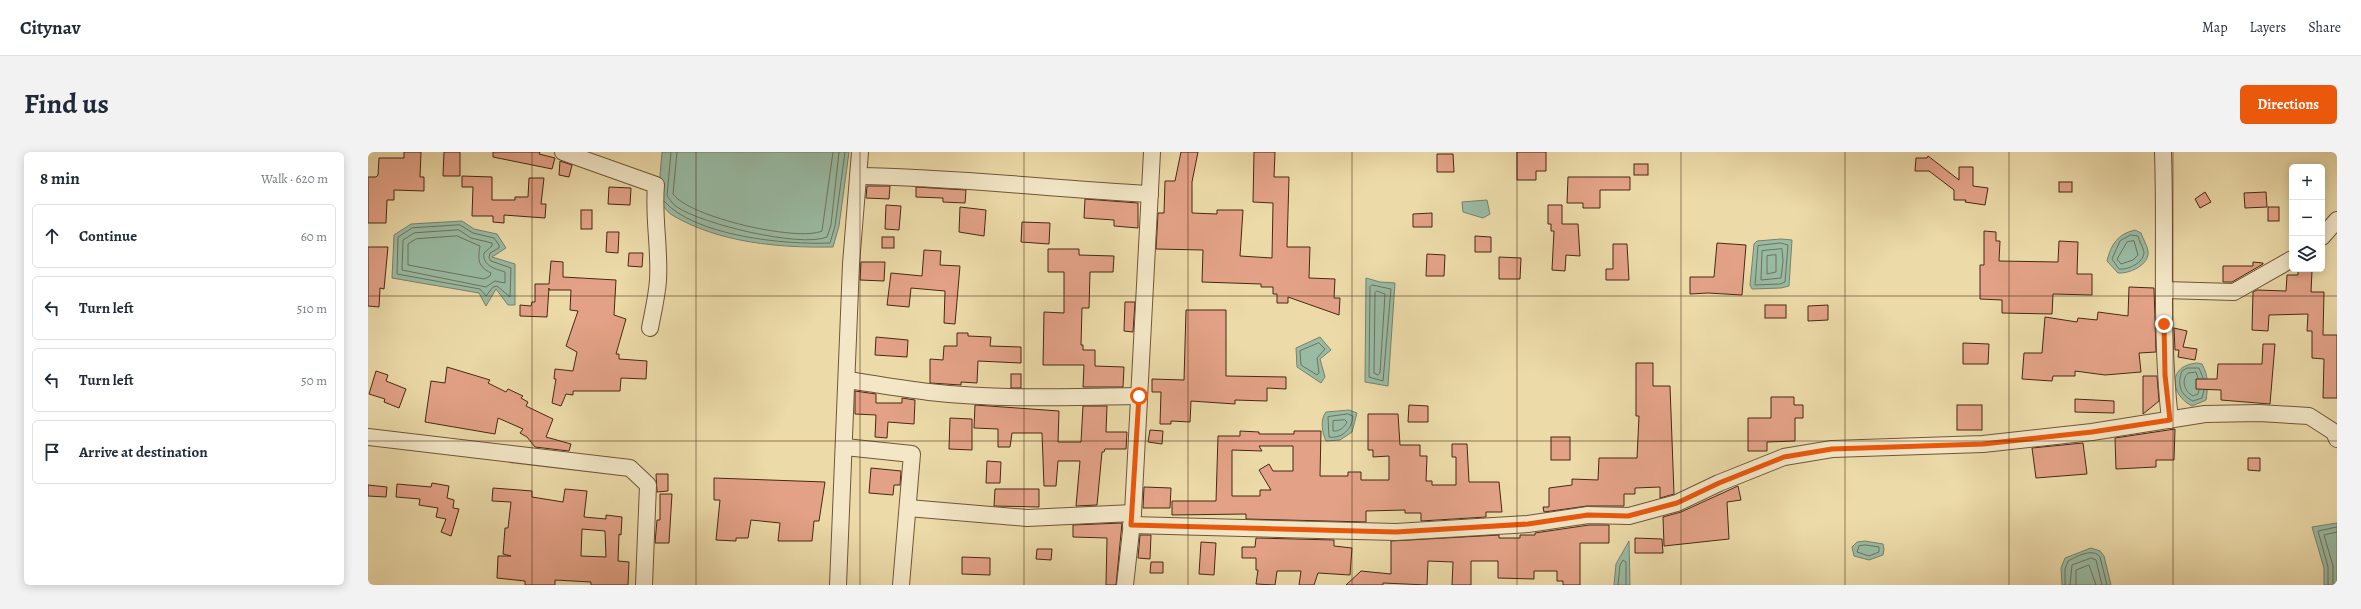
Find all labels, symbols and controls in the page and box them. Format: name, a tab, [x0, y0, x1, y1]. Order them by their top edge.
text: Citynav	[20, 15, 81, 41]
text: Map	[2202, 18, 2228, 37]
text: Layers	[2250, 18, 2286, 37]
text: Share	[2308, 18, 2341, 37]
text: Find us	[24, 85, 109, 123]
button: Directions	[2240, 85, 2337, 124]
map controls	[2289, 164, 2325, 272]
button: +	[2289, 164, 2325, 200]
text: 8 min	[40, 167, 80, 190]
text: Walk · 620 m	[261, 170, 328, 187]
button: −	[2289, 200, 2325, 236]
icon: ahead	[41, 225, 63, 247]
text: Continue	[79, 226, 137, 246]
text: 60 m	[301, 228, 327, 245]
button: layers	[2289, 236, 2325, 272]
icon: left	[41, 297, 63, 319]
text: Turn left	[79, 298, 134, 318]
text: 510 m	[297, 300, 327, 317]
route end	[2155, 315, 2173, 333]
icon: left	[41, 369, 63, 391]
text: Turn left	[79, 370, 134, 390]
text: 50 m	[301, 372, 327, 389]
route start	[1130, 387, 1148, 405]
icon: arrive	[41, 441, 63, 463]
text: Arrive at destination	[79, 442, 208, 462]

